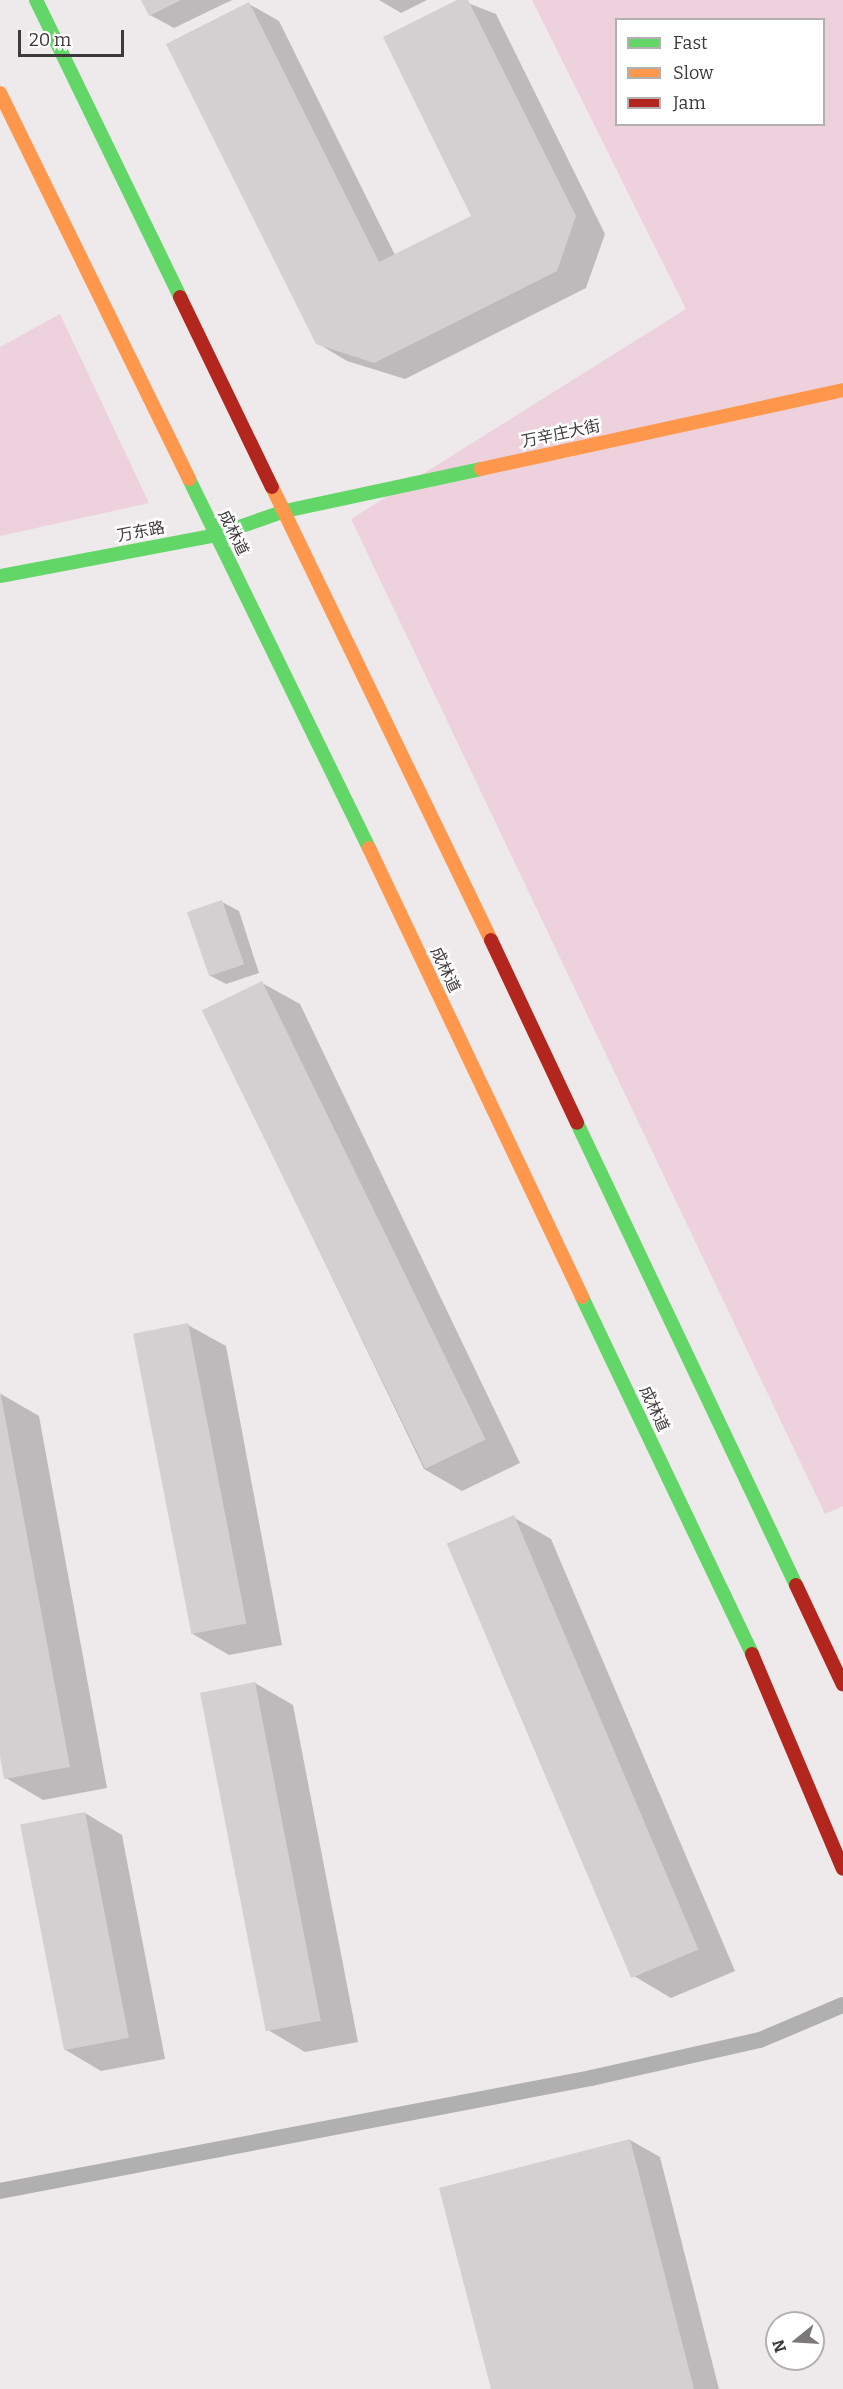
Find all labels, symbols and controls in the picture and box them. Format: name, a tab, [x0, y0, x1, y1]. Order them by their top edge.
scale bar	[21, 18, 128, 56]
legend	[615, 18, 825, 126]
text: 20 m	[29, 29, 71, 51]
text: Fast	[673, 32, 708, 54]
text: Slow	[673, 62, 713, 84]
text: Jam	[673, 92, 706, 114]
street label: 万辛庄大街	[520, 416, 602, 452]
street label: 成林道	[214, 507, 252, 559]
street label: 万东路	[116, 518, 166, 546]
street label: 成林道	[426, 944, 464, 996]
street label: 成林道	[635, 1383, 673, 1435]
north arrow	[765, 2311, 825, 2371]
text: N	[768, 2337, 790, 2355]

